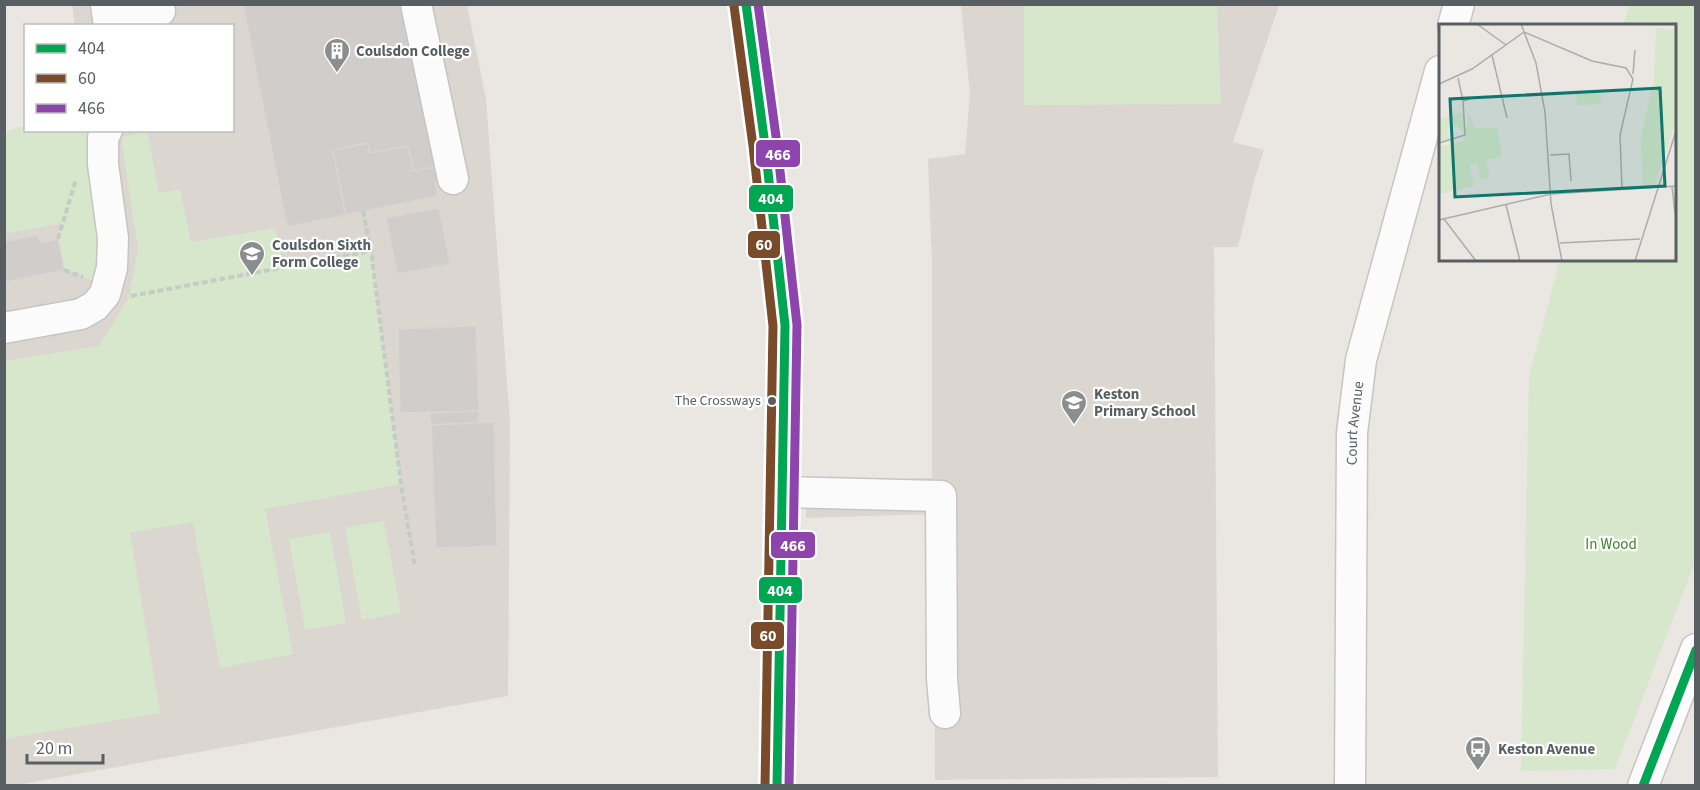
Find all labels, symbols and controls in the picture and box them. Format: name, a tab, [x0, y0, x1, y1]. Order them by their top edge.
legend	[24, 24, 234, 132]
inset map	[1439, 24, 1676, 261]
text: 404	[78, 36, 105, 61]
building icon: Coulsdon College	[322, 36, 352, 74]
place label: Coulsdon College	[356, 41, 470, 62]
text: 60	[78, 66, 96, 91]
text: 466	[78, 96, 105, 121]
line badge: 466	[755, 139, 801, 168]
text: 466	[765, 144, 791, 166]
line badge: 404	[748, 184, 794, 213]
text: 404	[758, 188, 784, 210]
line badge: 60	[747, 230, 781, 259]
text: 60	[756, 234, 772, 256]
place label: Coulsdon Sixth Form College	[272, 235, 371, 273]
school or university icon: Coulsdon Sixth Form College	[237, 239, 267, 277]
street label: Court Avenue	[1341, 380, 1369, 465]
place label: Keston Primary School	[1094, 384, 1196, 422]
school or university icon: Keston Primary School	[1059, 388, 1089, 426]
place label: The Crossways	[675, 391, 761, 411]
marker: The Crossways	[766, 395, 778, 407]
line badge: 466	[770, 531, 816, 559]
park label: In Wood	[1585, 534, 1637, 555]
text: 466	[780, 535, 806, 557]
line badge: 404	[758, 576, 803, 604]
text: 404	[767, 580, 793, 602]
line badge: 60	[750, 621, 785, 650]
text: 60	[760, 625, 776, 647]
scale bar	[27, 727, 104, 765]
bus stop icon: Keston Avenue	[1463, 734, 1493, 772]
text: 20 m	[36, 736, 72, 761]
place label: Keston Avenue	[1498, 739, 1595, 760]

